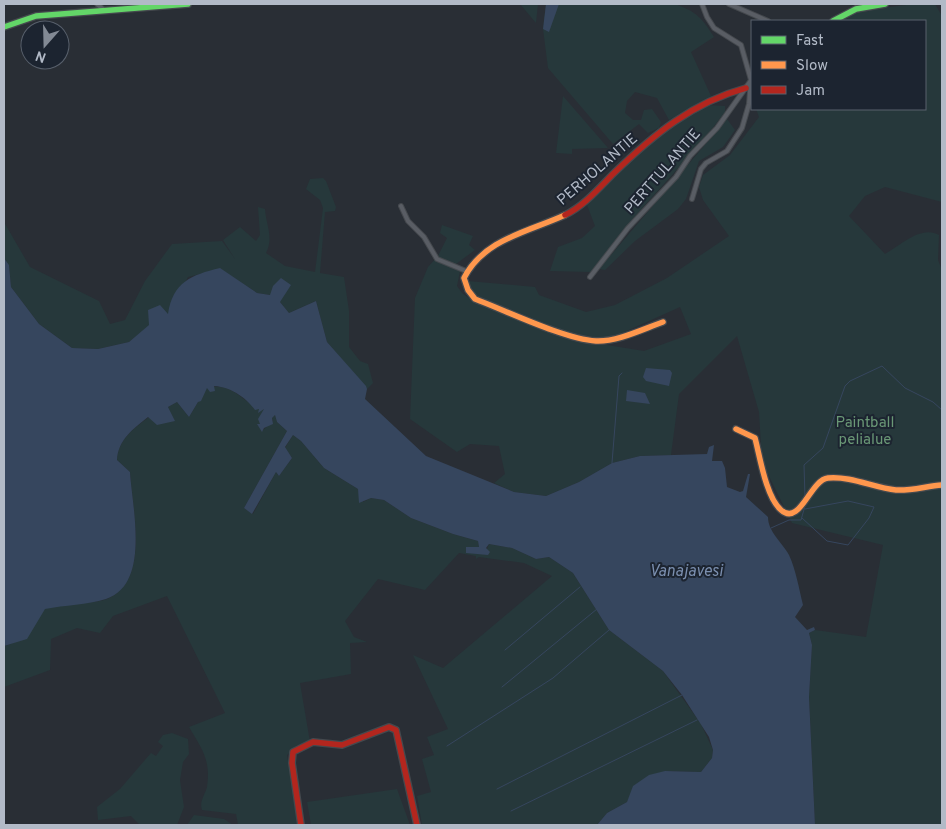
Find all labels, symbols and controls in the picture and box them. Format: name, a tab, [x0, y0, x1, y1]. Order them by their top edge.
north arrow	[20, 20, 70, 70]
legend	[751, 20, 926, 110]
text: Fast	[796, 32, 824, 51]
text: N	[33, 46, 49, 66]
text: Slow	[796, 57, 828, 76]
text: Jam	[796, 82, 825, 101]
street label: PERTTULANTIE	[621, 125, 705, 219]
street label: PERHOLANTIE	[554, 130, 642, 210]
park label: Paintball pelialue	[836, 414, 894, 450]
water label: Vanajavesi	[649, 562, 724, 582]

